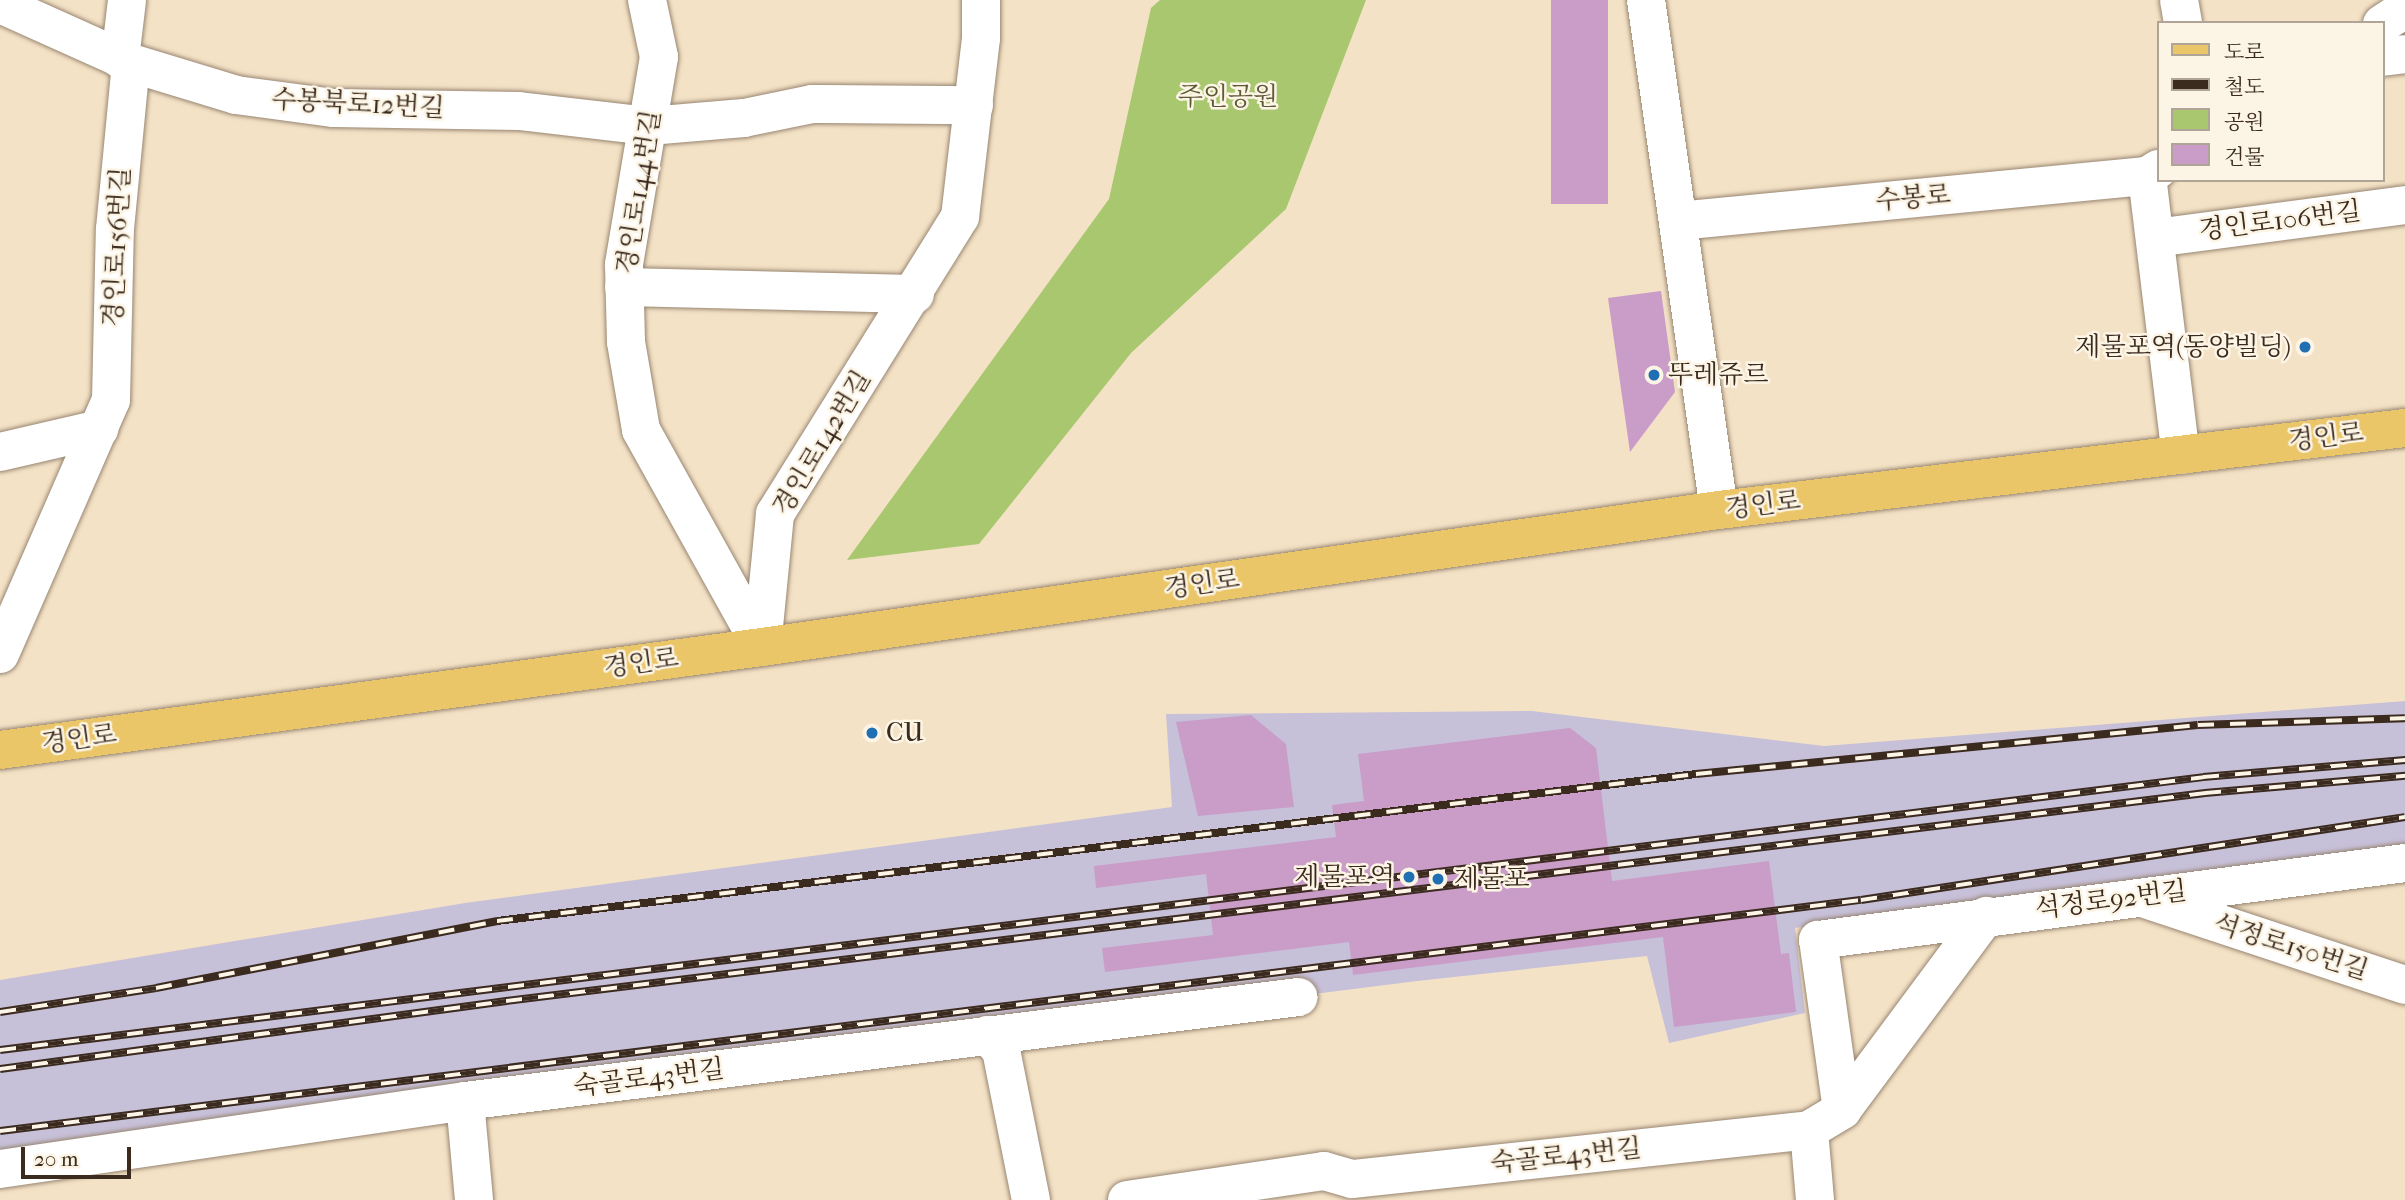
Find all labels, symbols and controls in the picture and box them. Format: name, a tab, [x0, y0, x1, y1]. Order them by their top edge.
legend	[2156, 21, 2384, 182]
text: 도로	[2224, 40, 2265, 64]
text: 철도	[2224, 75, 2265, 99]
park label: 주인공원	[1178, 81, 1278, 113]
street label: 수봉북로12번길	[271, 84, 445, 124]
street label: 경인로144번길	[611, 108, 667, 276]
text: 공원	[2224, 110, 2265, 134]
text: 건물	[2224, 145, 2265, 169]
street label: 경인로156번길	[97, 166, 137, 328]
street label: 수봉로	[1874, 179, 1952, 217]
street label: 경인로106번길	[2197, 196, 2363, 246]
place label: 제물포역(동양빌딩)	[2076, 331, 2291, 363]
marker: 제물포역(동양빌딩)	[2297, 339, 2313, 355]
place label: 뚜레쥬르	[1668, 359, 1768, 391]
street label: 경인로142번길	[767, 365, 877, 521]
marker: 뚜레쥬르	[1646, 367, 1662, 383]
street label: 경인로	[2287, 417, 2365, 457]
street label: 경인로	[1724, 485, 1802, 525]
street label: 경인로	[1163, 563, 1241, 605]
street label: 경인로	[602, 642, 680, 684]
place label: CU	[886, 717, 924, 749]
street label: 경인로	[40, 718, 118, 760]
marker: CU	[864, 725, 880, 741]
place label: 제물포역	[1295, 861, 1395, 893]
place label: 제물포	[1454, 863, 1529, 895]
marker: 제물포역	[1401, 869, 1417, 885]
marker: 제물포	[1428, 869, 1448, 889]
street label: 석정로92번길	[2033, 875, 2189, 925]
street label: 석정로150번길	[2210, 907, 2372, 987]
street label: 숙골로43번길	[572, 1053, 726, 1103]
street label: 숙골로43번길	[1489, 1133, 1643, 1179]
scale bar	[24, 1134, 135, 1178]
text: 20 m	[34, 1147, 78, 1171]

